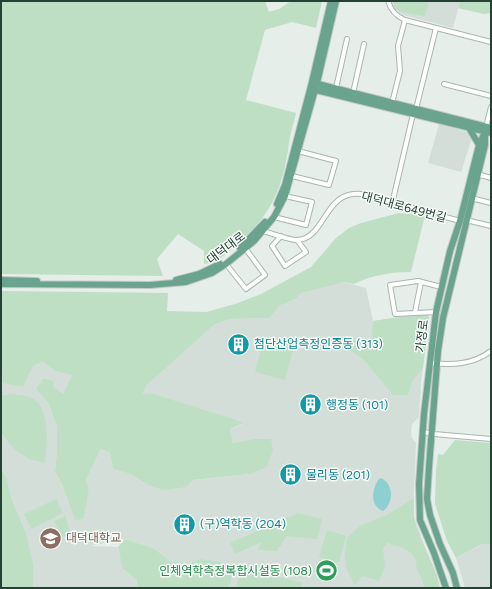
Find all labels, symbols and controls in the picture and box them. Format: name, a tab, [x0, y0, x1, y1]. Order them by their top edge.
street label: 대덕대로649번길	[360, 189, 448, 225]
street label: 대덕대로	[204, 229, 248, 267]
street label: 가정로	[413, 319, 431, 353]
building icon: 첨단산업측정인증동 (313)	[225, 331, 251, 357]
place label: 첨단산업측정인증동 (313)	[254, 337, 383, 351]
building icon: 행정동 (101)	[298, 392, 324, 418]
place label: 행정동 (101)	[326, 398, 388, 412]
building icon: 물리동 (201)	[278, 462, 304, 488]
place label: 물리동 (201)	[306, 468, 370, 482]
building icon: (구)역학동 (204)	[171, 511, 197, 537]
place label: (구)역학동 (204)	[200, 517, 286, 531]
school or university icon: 대덕대학교	[38, 525, 64, 551]
place label: 대덕대학교	[66, 531, 121, 545]
sports icon: 인체역학측정복합시설동 (108)	[314, 558, 340, 584]
place label: 인체역학측정복합시설동 (108)	[159, 564, 312, 578]

